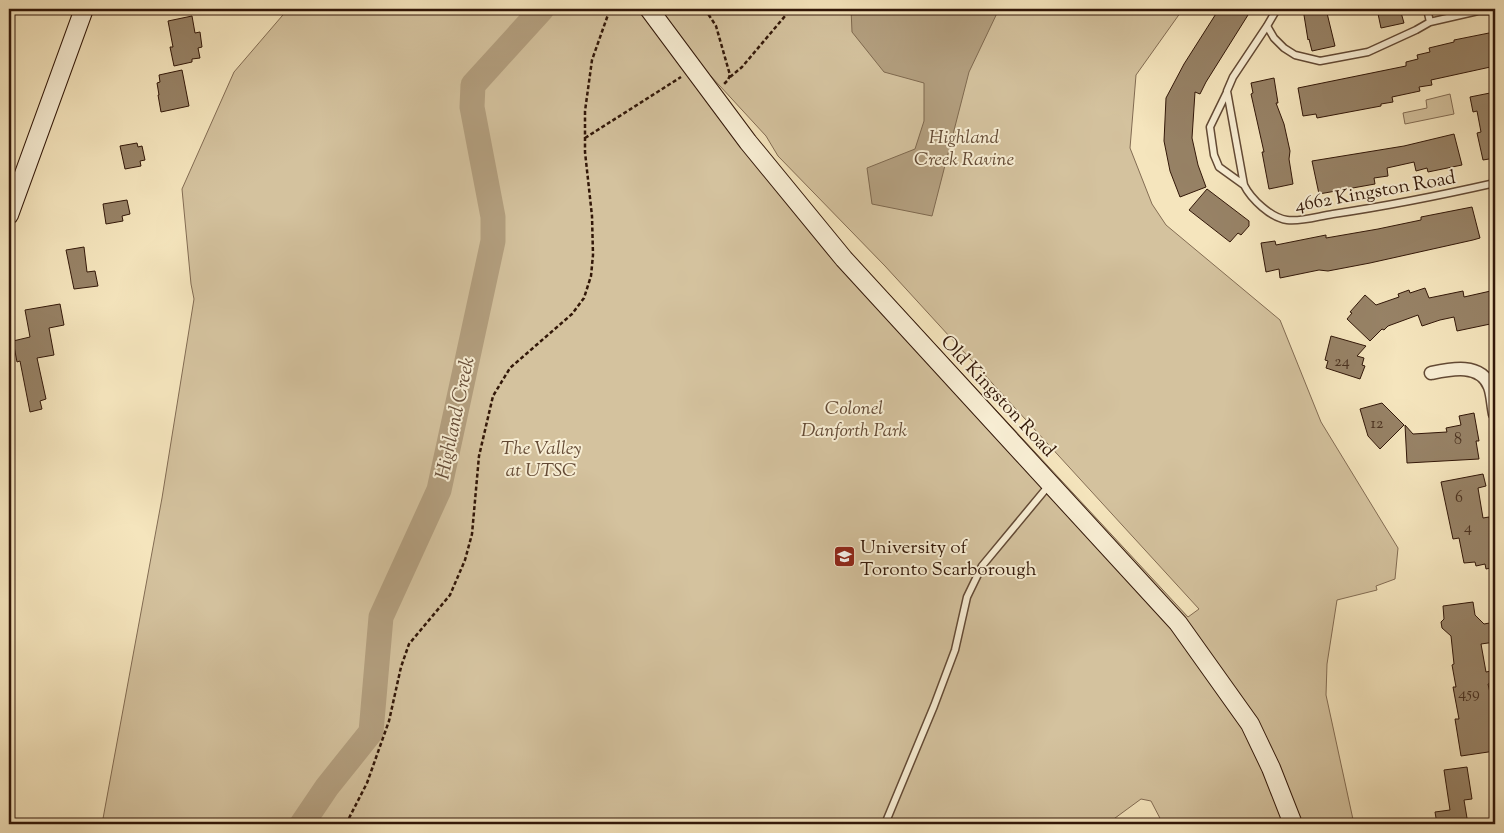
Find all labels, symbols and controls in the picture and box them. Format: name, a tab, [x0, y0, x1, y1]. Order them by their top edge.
park label: Highland Creek Ravine	[914, 125, 1014, 174]
street label: 4662 Kingston Road	[1293, 165, 1458, 220]
street label: Old Kingston Road	[933, 330, 1061, 464]
house number: 24	[1334, 351, 1350, 374]
water label: Highland Creek	[429, 355, 484, 482]
park label: Colonel Danforth Park	[801, 396, 908, 445]
house number: 12	[1371, 413, 1384, 436]
house number: 8	[1454, 429, 1462, 452]
park label: The Valley at UTSC	[501, 436, 581, 485]
house number: 6	[1455, 487, 1463, 510]
house number: 4	[1464, 517, 1472, 540]
place label: University of Toronto Scarborough	[860, 535, 1037, 584]
school or university icon: University of Toronto Scarborough	[832, 545, 856, 569]
house number: 459	[1458, 683, 1480, 706]

